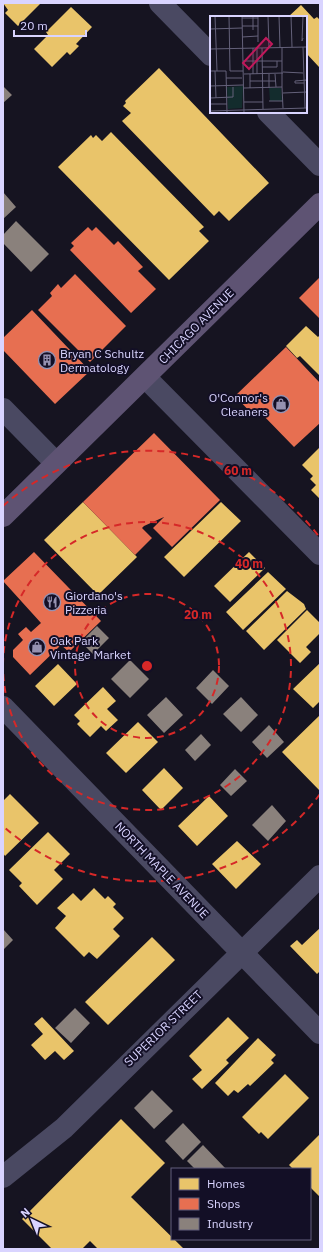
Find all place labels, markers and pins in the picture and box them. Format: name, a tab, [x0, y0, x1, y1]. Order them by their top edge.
place label: Bryan C Schultz Dermatology	[60, 346, 145, 375]
building icon: Bryan C Schultz Dermatology	[37, 350, 57, 370]
place label: O'Connor's Cleaners	[209, 390, 268, 419]
shop icon: O'Connor's Cleaners	[271, 394, 291, 414]
place label: Giordano's Pizzeria	[65, 588, 123, 617]
restaurant icon: Giordano's Pizzeria	[42, 592, 62, 612]
place label: Oak Park Vintage Market	[50, 633, 131, 662]
shop icon: Oak Park Vintage Market	[27, 637, 47, 657]
centre of rings	[140, 659, 154, 673]

